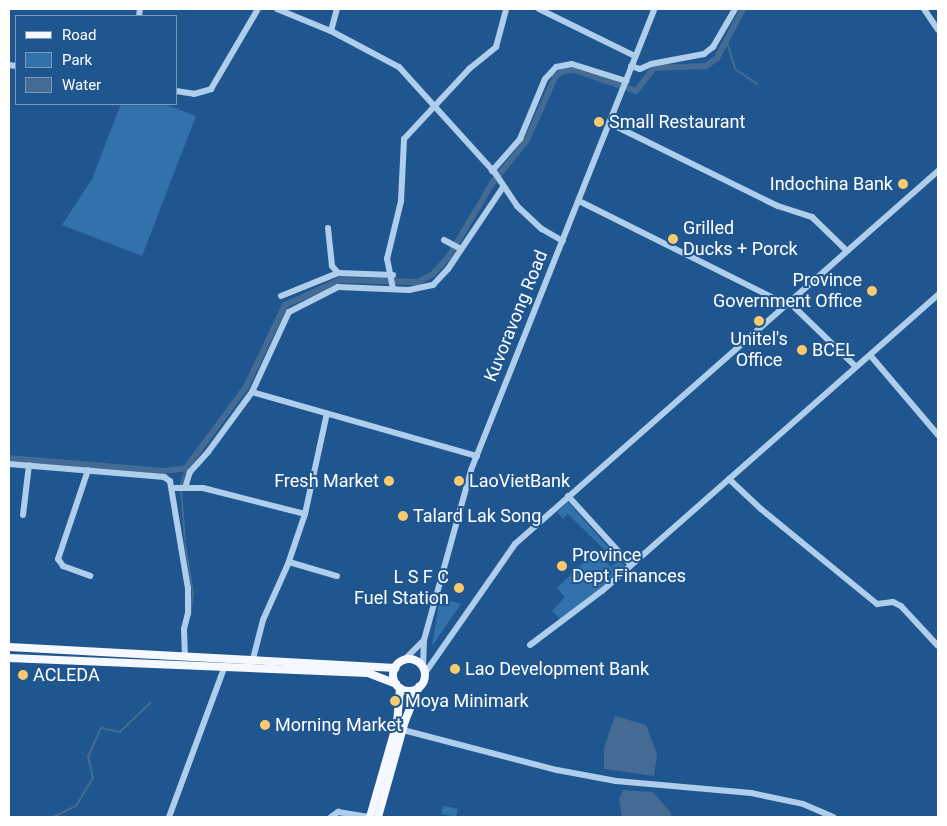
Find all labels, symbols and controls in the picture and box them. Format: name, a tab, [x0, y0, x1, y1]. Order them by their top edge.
legend	[15, 15, 178, 105]
text: Road	[62, 26, 96, 44]
text: Park	[62, 51, 92, 69]
text: Water	[62, 76, 101, 94]
place label: Small Restaurant	[609, 111, 745, 133]
marker: Small Restaurant	[593, 116, 605, 128]
place label: Indochina Bank	[770, 173, 893, 195]
marker: Indochina Bank	[897, 178, 909, 190]
place label: Grilled Ducks + Porck	[683, 218, 798, 260]
marker: Grilled Ducks + Porck	[667, 233, 679, 245]
street label: Kuvoravong Road	[480, 247, 552, 385]
place label: Province Government Office	[713, 270, 862, 312]
marker: Province Government Office	[866, 285, 878, 297]
marker: Unitel's Office	[753, 315, 765, 327]
place label: Unitel's Office	[730, 329, 788, 372]
place label: BCEL	[812, 339, 855, 361]
marker: BCEL	[796, 344, 808, 356]
place label: Fresh Market	[274, 470, 379, 492]
place label: LaoVietBank	[469, 470, 570, 492]
marker: Fresh Market	[383, 475, 395, 487]
marker: LaoVietBank	[453, 475, 465, 487]
place label: Talard Lak Song	[413, 505, 541, 527]
marker: Talard Lak Song	[397, 510, 409, 522]
place label: Province Dept Finances	[572, 545, 686, 588]
marker: Province Dept Finances	[556, 560, 568, 572]
place label: L S F C Fuel Station	[354, 567, 449, 610]
marker: L S F C Fuel Station	[453, 582, 465, 594]
place label: Lao Development Bank	[465, 658, 649, 680]
marker: Lao Development Bank	[449, 663, 461, 675]
place label: ACLEDA	[33, 664, 100, 686]
marker: ACLEDA	[17, 669, 29, 681]
place label: Moya Minimark	[405, 690, 529, 712]
marker: Moya Minimark	[389, 695, 401, 707]
place label: Morning Market	[275, 714, 402, 736]
marker: Morning Market	[259, 719, 271, 731]

